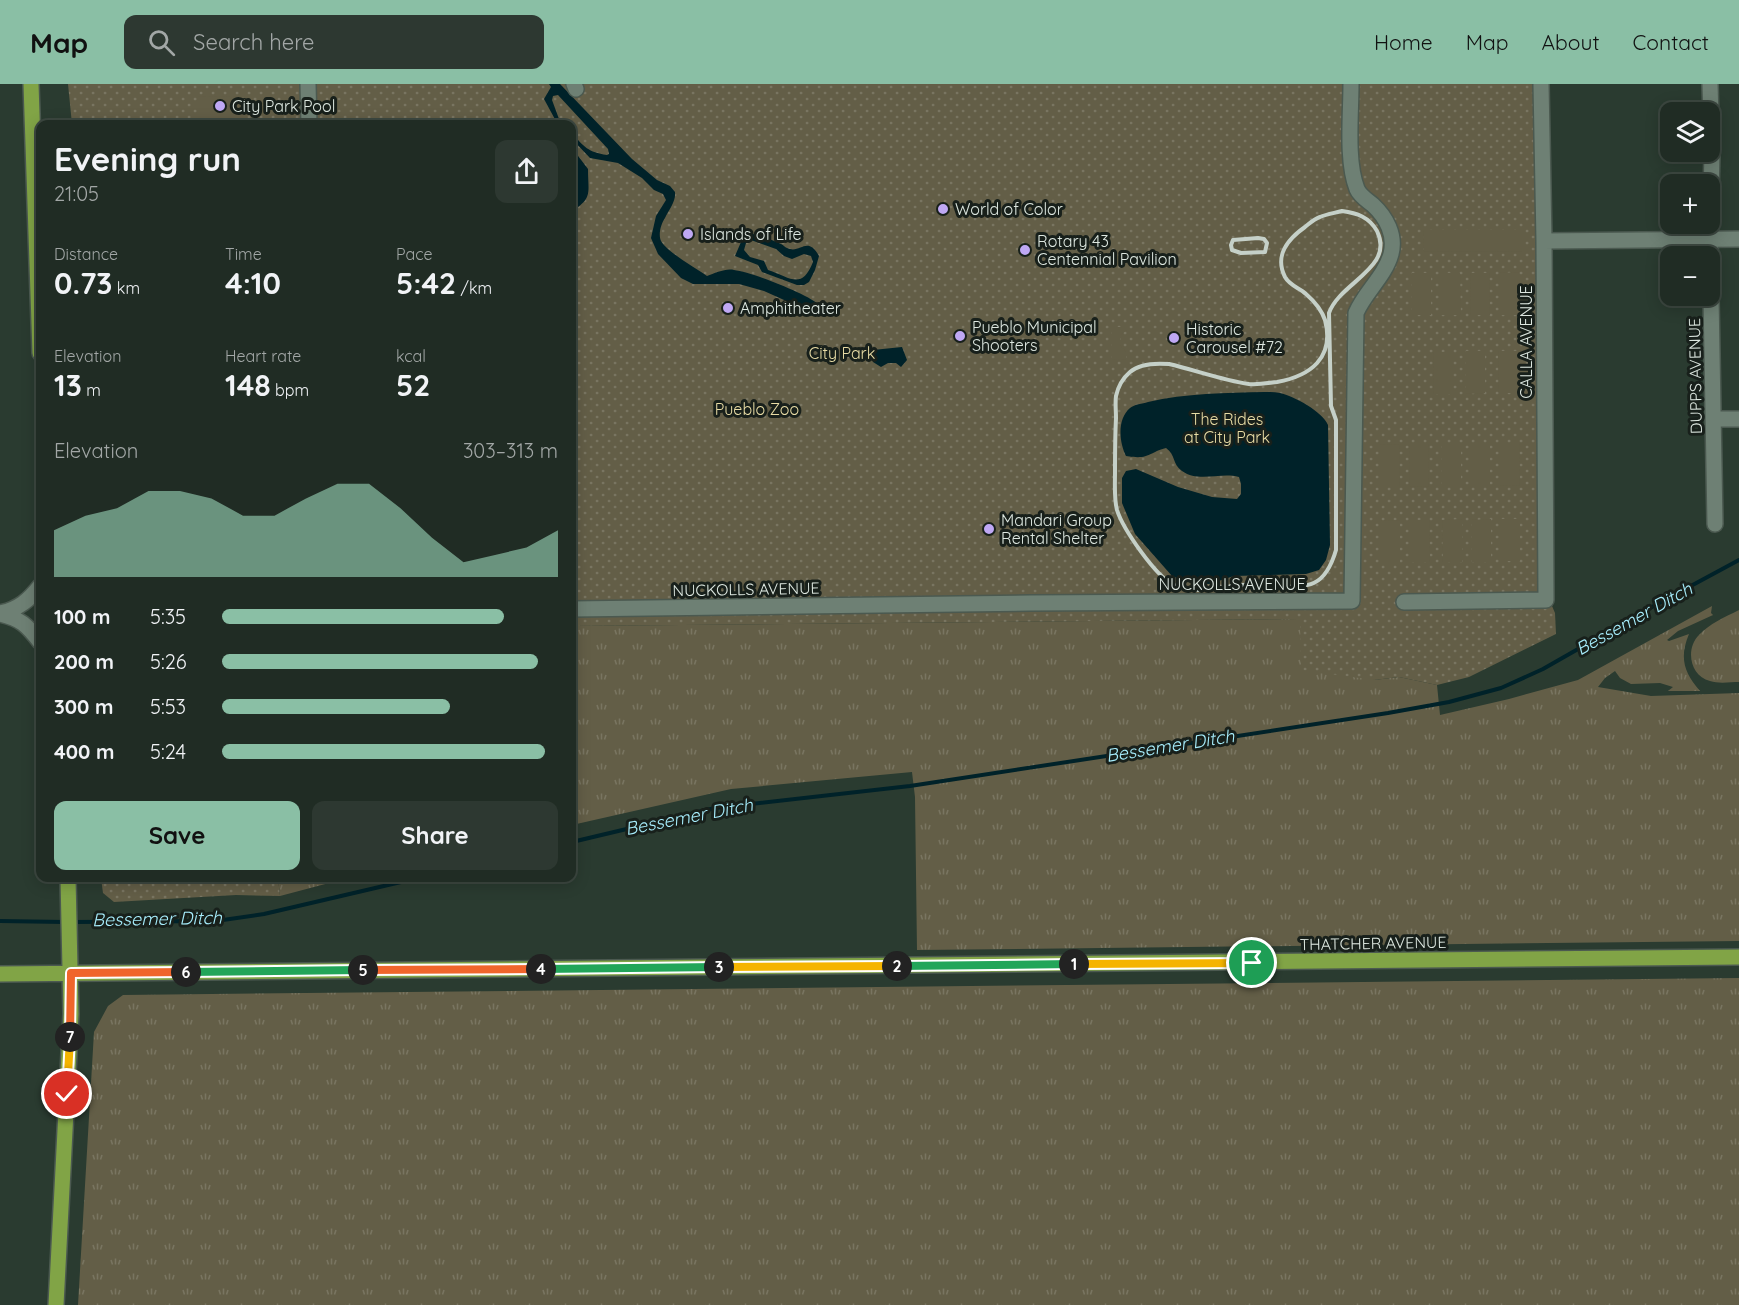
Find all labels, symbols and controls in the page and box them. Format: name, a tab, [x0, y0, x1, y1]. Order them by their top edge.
search box	[124, 15, 544, 69]
text: Map	[30, 25, 88, 60]
icon: search	[145, 26, 178, 59]
text: Search here	[193, 28, 315, 56]
text: Home	[1374, 29, 1433, 55]
text: Map	[1466, 29, 1509, 55]
text: About	[1542, 29, 1600, 55]
text: Contact	[1633, 29, 1709, 55]
place label: City Park Pool	[232, 96, 335, 116]
marker: City Park Pool	[213, 99, 227, 113]
map controls	[1660, 102, 1720, 306]
button: layers	[1660, 102, 1720, 162]
text: Evening run	[54, 138, 241, 179]
button: share	[495, 140, 558, 203]
button: +	[1660, 174, 1720, 234]
text: 21:05	[54, 181, 99, 206]
place label: World of Color	[955, 199, 1063, 219]
marker: World of Color	[936, 202, 950, 216]
place label: Islands of Life	[700, 224, 802, 244]
marker: Islands of Life	[681, 227, 695, 241]
place label: Rotary 43 Centennial Pavilion	[1037, 231, 1177, 269]
marker: Rotary 43 Centennial Pavilion	[1018, 243, 1032, 257]
text: Distance	[54, 244, 118, 264]
text: Time	[225, 244, 262, 264]
text: Pace	[396, 244, 432, 264]
button: −	[1660, 246, 1720, 306]
text: 0.73	[54, 264, 112, 302]
text: 4:10	[225, 264, 281, 302]
text: 5:42	[396, 264, 456, 302]
text: km	[112, 278, 140, 298]
text: /km	[456, 278, 492, 298]
street label: CALLA AVENUE	[1516, 285, 1536, 399]
place label: Amphitheater	[740, 298, 841, 318]
marker: Amphitheater	[721, 301, 735, 315]
place label: Pueblo Municipal Shooters	[972, 317, 1097, 355]
street label: DUPPS AVENUE	[1684, 318, 1706, 434]
place label: Historic Carousel #72	[1186, 319, 1283, 357]
marker: Pueblo Municipal Shooters	[953, 329, 967, 343]
marker: Historic Carousel #72	[1167, 331, 1181, 345]
park label: City Park	[809, 343, 875, 363]
text: Elevation	[54, 346, 121, 366]
text: Heart rate	[225, 346, 301, 366]
text: kcal	[396, 346, 426, 366]
text: 13	[54, 366, 82, 404]
text: 148	[225, 366, 271, 404]
text: 52	[396, 366, 430, 404]
text: m	[82, 380, 101, 400]
text: bpm	[271, 380, 309, 400]
park label: Pueblo Zoo	[715, 399, 799, 419]
park label: The Rides at City Park	[1184, 409, 1270, 447]
text: Elevation	[54, 438, 138, 463]
text: 303–313 m	[463, 438, 558, 463]
place label: Mandari Group Rental Shelter	[1001, 510, 1112, 548]
marker: Mandari Group Rental Shelter	[982, 522, 996, 536]
street label: NUCKOLLS AVENUE	[1158, 574, 1306, 594]
water label: Bessemer Ditch	[1571, 577, 1697, 660]
street label: NUCKOLLS AVENUE	[672, 578, 820, 600]
text: 100 m	[54, 604, 110, 629]
text: 5:35	[150, 604, 186, 629]
text: 200 m	[54, 649, 114, 674]
text: 5:26	[150, 649, 186, 674]
text: 300 m	[54, 694, 113, 719]
text: 5:53	[150, 694, 186, 719]
water label: Bessemer Ditch	[1104, 724, 1237, 767]
text: 400 m	[54, 739, 114, 764]
text: 5:24	[150, 739, 186, 764]
water label: Bessemer Ditch	[623, 793, 756, 840]
button: Save	[54, 801, 300, 870]
button: Share	[312, 801, 558, 870]
water label: Bessemer Ditch	[92, 906, 223, 931]
street label: THATCHER AVENUE	[1299, 932, 1447, 954]
pin	[1226, 937, 1277, 988]
icon: arrive	[1235, 946, 1268, 979]
pin: 1	[1059, 949, 1089, 979]
pin: 2	[882, 951, 912, 981]
pin: 3	[704, 952, 734, 982]
pin: 4	[526, 954, 556, 984]
text: 1	[1071, 954, 1077, 974]
pin: 5	[348, 955, 378, 985]
text: 2	[892, 956, 902, 976]
pin: 6	[171, 957, 201, 987]
text: 3	[715, 957, 723, 977]
text: 4	[536, 959, 546, 979]
text: 5	[358, 960, 368, 980]
text: 6	[182, 962, 190, 982]
pin: 7	[55, 1022, 85, 1052]
text: 7	[66, 1027, 74, 1047]
pin	[41, 1068, 92, 1119]
icon: check	[50, 1077, 83, 1110]

